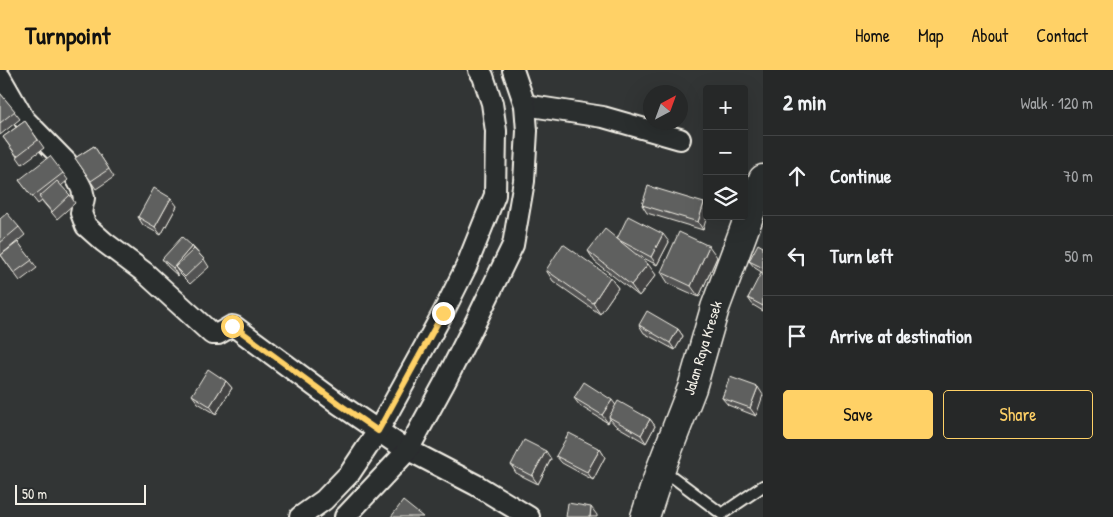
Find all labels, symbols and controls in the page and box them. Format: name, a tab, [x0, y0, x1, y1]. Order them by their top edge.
text: Turnpoint	[25, 19, 110, 51]
text: Home	[855, 23, 890, 48]
text: Map	[918, 23, 943, 48]
text: About	[971, 23, 1008, 48]
text: Contact	[1036, 23, 1088, 48]
north arrow	[643, 85, 688, 130]
map controls	[703, 85, 748, 220]
button: +	[703, 85, 748, 130]
text: 2 min	[783, 88, 826, 117]
text: Walk · 120 m	[1020, 92, 1093, 114]
button: −	[703, 130, 748, 175]
icon: ahead	[783, 162, 811, 190]
text: Continue	[830, 163, 891, 189]
text: 70 m	[1063, 165, 1093, 187]
button: layers	[703, 175, 748, 220]
icon: left	[783, 242, 811, 270]
text: Turn left	[830, 243, 893, 269]
text: 50 m	[1065, 245, 1093, 267]
street label: Jalan Raya Kresek	[678, 298, 727, 398]
route end	[432, 302, 455, 325]
route start	[221, 315, 244, 338]
icon: arrive	[783, 322, 811, 350]
text: Arrive at destination	[830, 323, 972, 349]
button: Save	[783, 390, 933, 439]
button: Share	[943, 390, 1093, 439]
scale bar	[15, 482, 146, 505]
text: 50 m	[22, 484, 47, 503]

